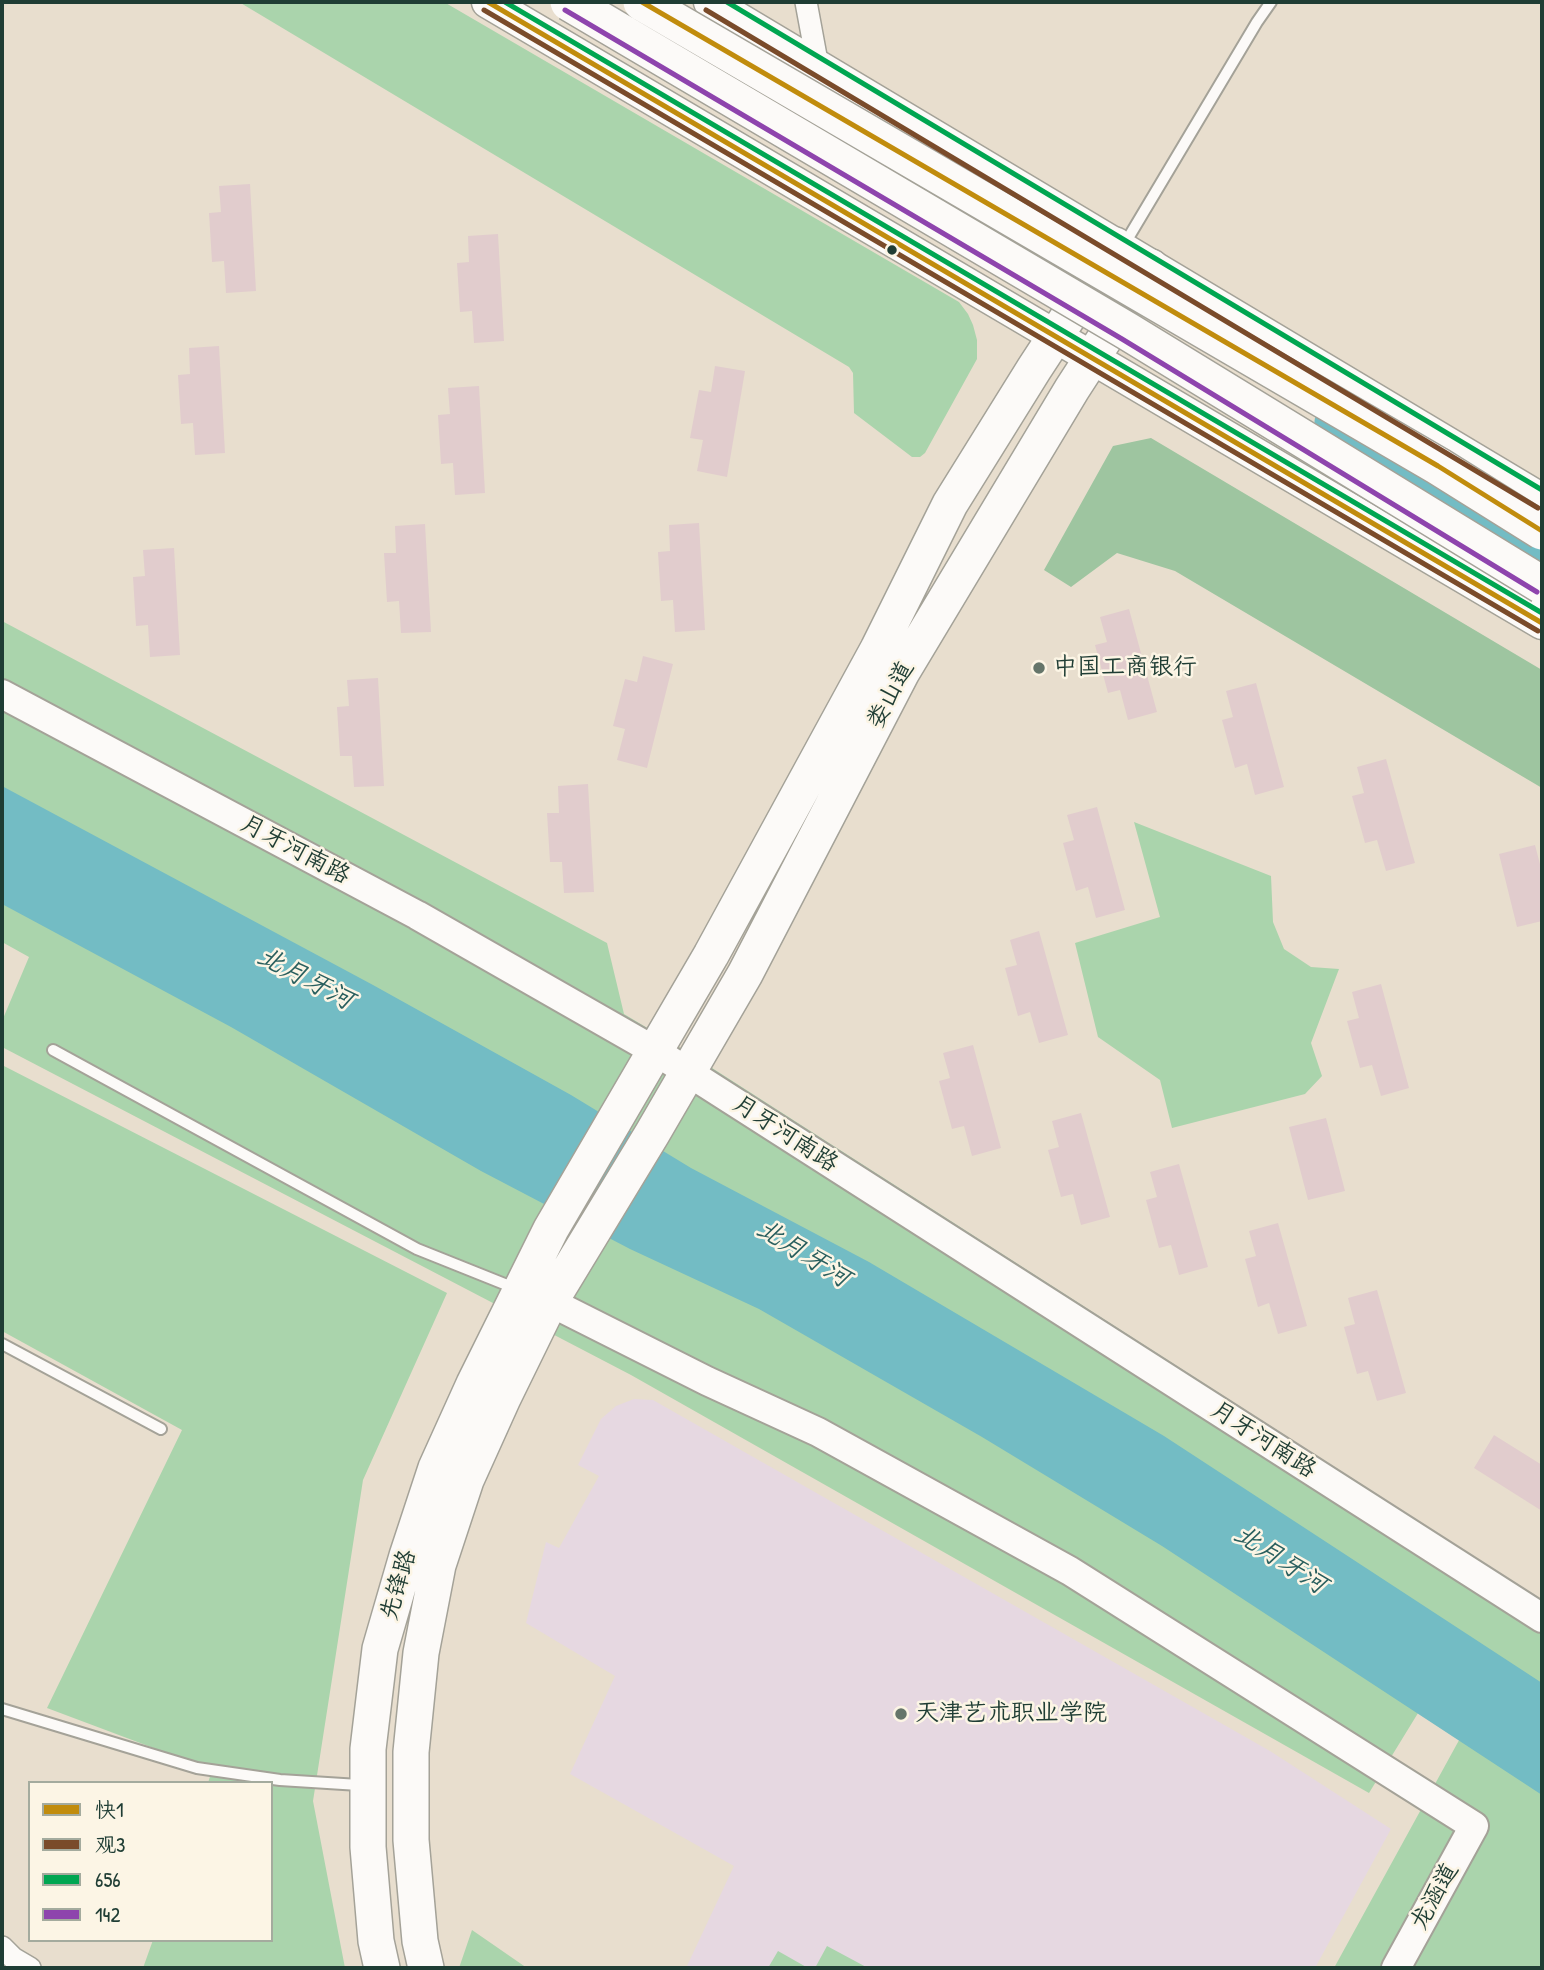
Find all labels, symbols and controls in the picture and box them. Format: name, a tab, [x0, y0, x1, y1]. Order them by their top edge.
unlabelled marker	[885, 243, 899, 257]
place label: 中国工商银行	[1053, 654, 1197, 682]
street label: 娄山道	[861, 656, 921, 734]
marker: 中国工商银行	[1031, 660, 1047, 676]
street label: 月牙河南路	[235, 809, 355, 891]
water label: 北月牙河	[252, 941, 358, 1017]
street label: 月牙河南路	[727, 1089, 843, 1179]
water label: 北月牙河	[751, 1213, 855, 1295]
street label: 月牙河南路	[1205, 1395, 1321, 1485]
water label: 北月牙河	[1228, 1519, 1332, 1601]
street label: 先锋路	[375, 1546, 423, 1624]
place label: 天津艺术职业学院	[915, 1700, 1107, 1728]
marker: 天津艺术职业学院	[893, 1706, 909, 1722]
legend	[28, 1781, 273, 1942]
text: 快1	[95, 1795, 124, 1824]
text: 观3	[95, 1830, 125, 1859]
street label: 龙涵道	[1405, 1859, 1465, 1935]
text: 656	[95, 1865, 121, 1894]
text: 142	[95, 1900, 120, 1929]

